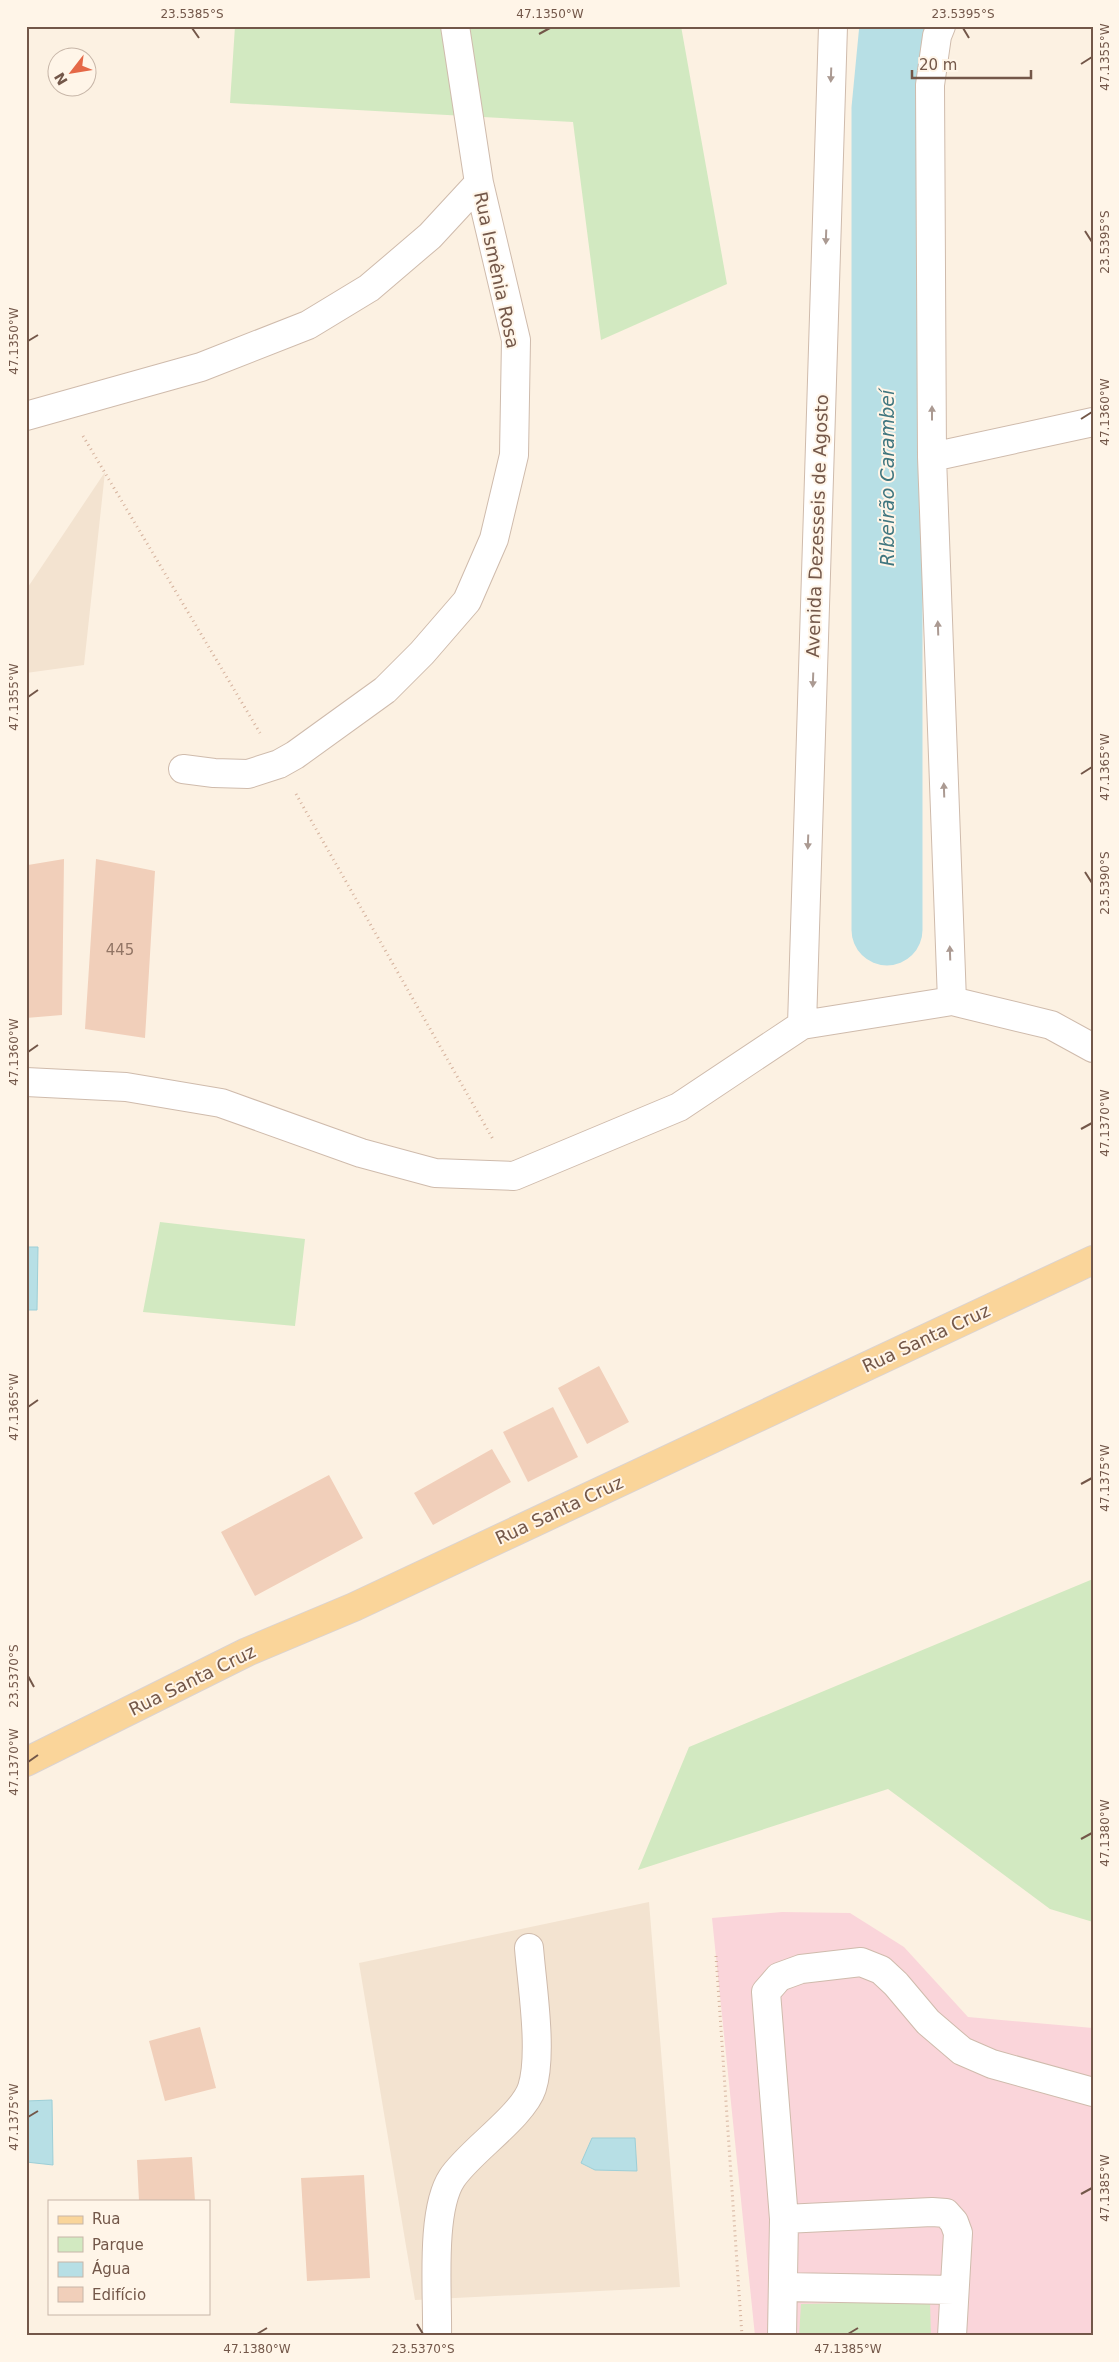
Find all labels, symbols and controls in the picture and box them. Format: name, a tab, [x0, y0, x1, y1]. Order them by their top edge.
text: 23.5385°S	[160, 7, 224, 21]
text: 47.1350°W	[516, 7, 584, 21]
text: 23.5395°S	[931, 7, 995, 21]
text: 47.1355°W	[1098, 23, 1112, 91]
north arrow	[48, 48, 98, 98]
scale bar	[912, 48, 1030, 80]
text: 20 m	[919, 56, 957, 74]
one-way arrow	[827, 67, 835, 83]
text: N	[51, 70, 71, 88]
street label: Rua Ismênia Rosa	[470, 190, 524, 350]
text: 23.5395°S	[1098, 210, 1112, 274]
one-way arrow	[822, 230, 830, 246]
text: 47.1350°W	[7, 307, 21, 375]
text: 47.1360°W	[1098, 378, 1112, 446]
water label: Ribeirão Carambeí	[876, 387, 898, 566]
street label: Avenida Dezesseis de Agosto	[802, 394, 832, 658]
one-way arrow	[928, 405, 936, 421]
one-way arrow	[934, 620, 942, 636]
text: 47.1355°W	[7, 663, 21, 731]
one-way arrow	[808, 672, 816, 688]
text: 47.1365°W	[1098, 733, 1112, 801]
one-way arrow	[940, 782, 948, 798]
one-way arrow	[803, 834, 811, 850]
text: 23.5390°S	[1098, 851, 1112, 915]
house number: 445	[106, 941, 134, 959]
one-way arrow	[946, 944, 954, 960]
text: 47.1360°W	[7, 1018, 21, 1086]
text: 47.1370°W	[1098, 1089, 1112, 1157]
street label: Rua Santa Cruz	[859, 1299, 993, 1377]
text: 47.1365°W	[7, 1373, 21, 1441]
text: 47.1375°W	[1098, 1444, 1112, 1512]
street label: Rua Santa Cruz	[492, 1471, 626, 1549]
street label: Rua Santa Cruz	[125, 1640, 259, 1720]
text: 23.5370°S	[7, 1644, 21, 1708]
text: 47.1370°W	[7, 1728, 21, 1796]
text: 47.1380°W	[1098, 1799, 1112, 1867]
text: 47.1375°W	[7, 2083, 21, 2151]
text: 47.1385°W	[1098, 2154, 1112, 2222]
legend	[48, 2200, 210, 2314]
text: Rua	[92, 2210, 120, 2228]
text: Parque	[92, 2236, 144, 2254]
text: Água	[92, 2259, 130, 2278]
text: Edifício	[92, 2286, 146, 2304]
text: 47.1380°W	[223, 2342, 291, 2356]
text: 23.5370°S	[391, 2342, 455, 2356]
text: 47.1385°W	[814, 2342, 882, 2356]

